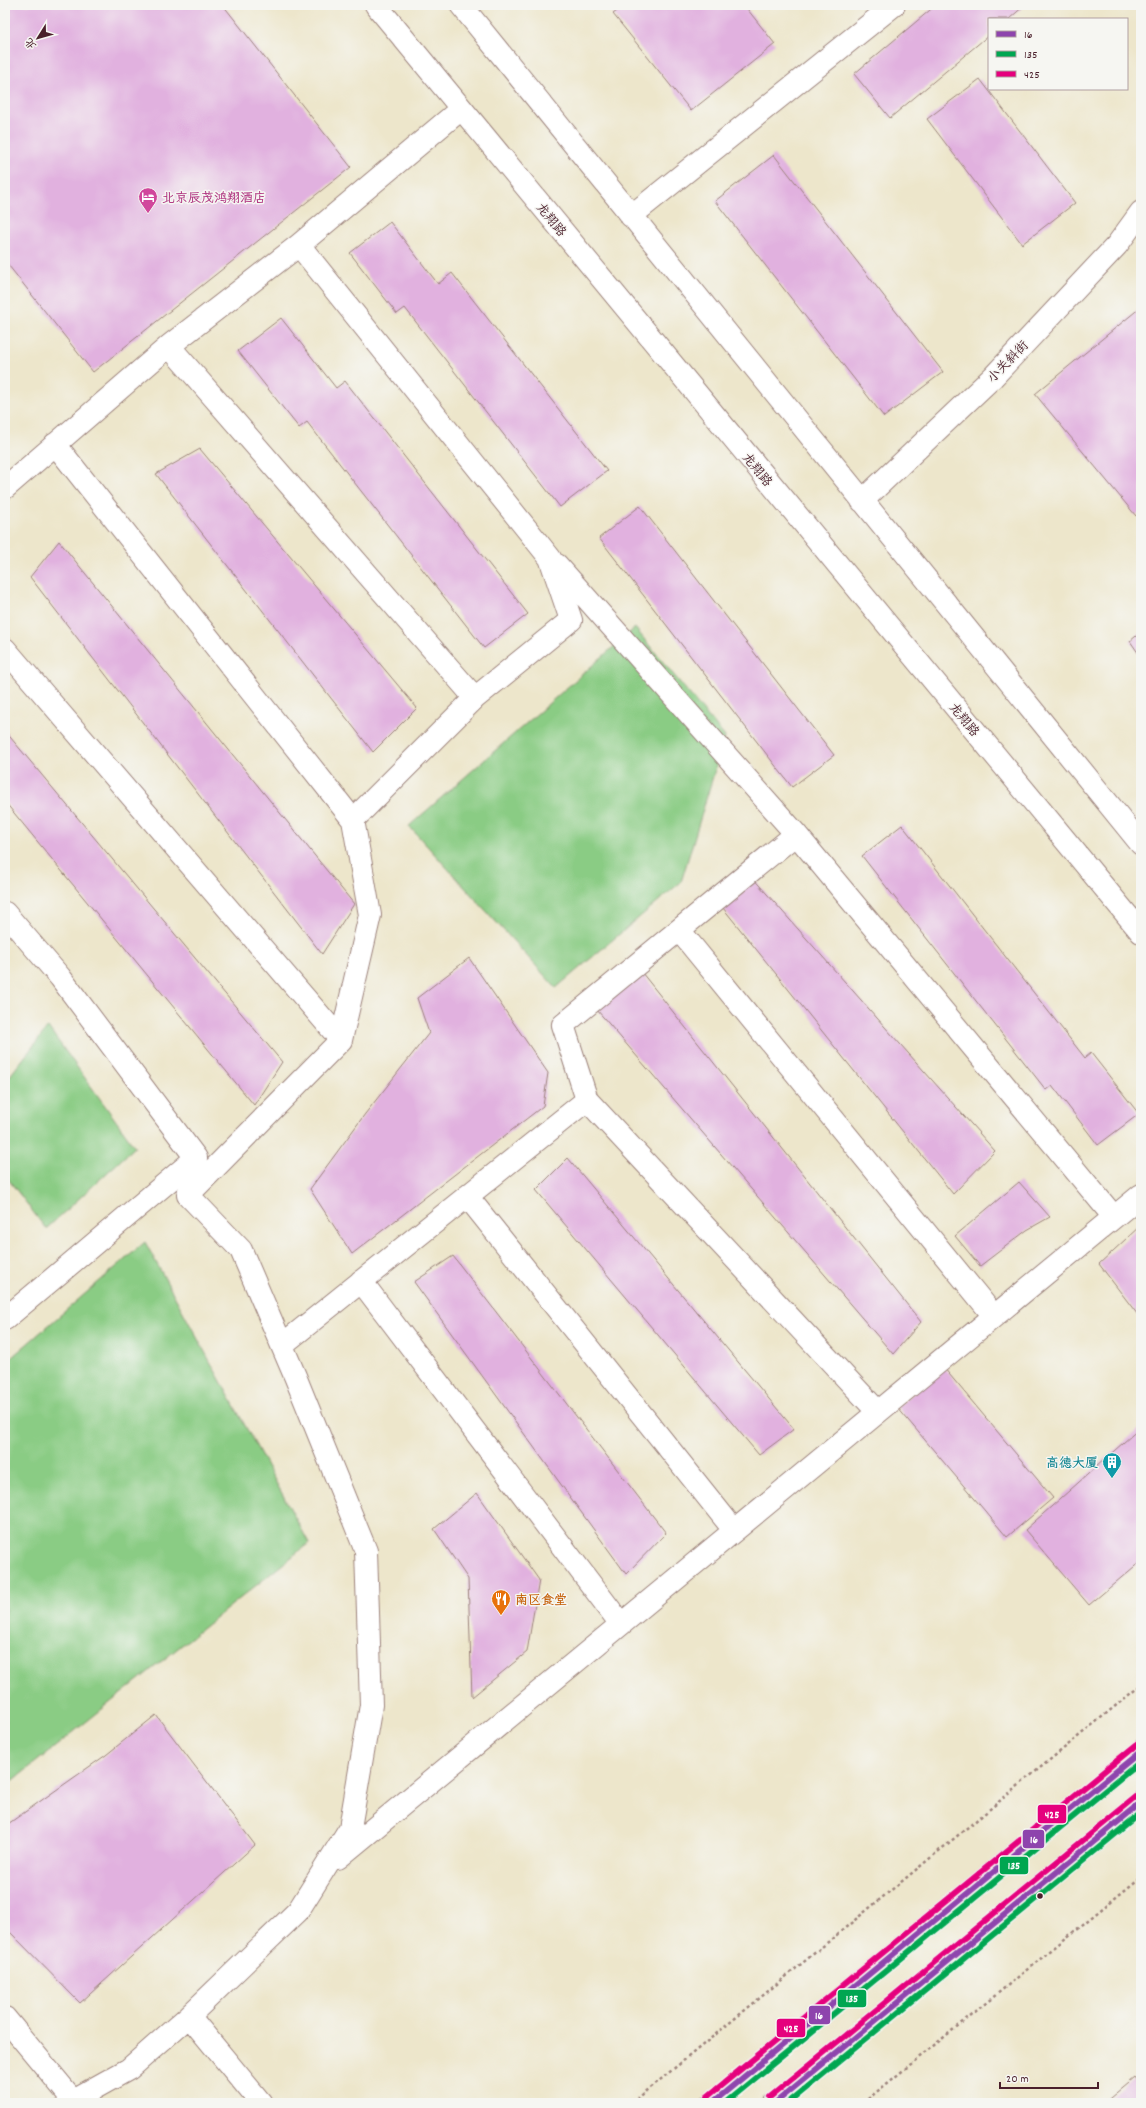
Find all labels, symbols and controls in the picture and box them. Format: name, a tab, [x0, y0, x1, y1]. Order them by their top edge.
north arrow	[18, 18, 58, 58]
legend	[988, 18, 1128, 90]
text: 16	[1024, 27, 1033, 44]
text: 北	[22, 34, 41, 52]
text: 135	[1024, 47, 1038, 64]
text: 425	[1024, 67, 1040, 84]
hotel icon: 北京辰茂鸿翔酒店	[137, 186, 159, 214]
place label: 北京辰茂鸿翔酒店	[162, 190, 266, 209]
street label: 龙翔路	[530, 200, 570, 242]
street label: 小关斜街	[984, 337, 1034, 388]
street label: 龙翔路	[736, 450, 776, 492]
street label: 龙翔路	[943, 700, 983, 742]
building icon: 高德大厦	[1101, 1451, 1123, 1479]
place label: 高德大厦	[1046, 1455, 1098, 1474]
restaurant icon: 南区食堂	[490, 1588, 512, 1616]
place label: 南区食堂	[515, 1592, 567, 1611]
line badge: 425	[1037, 1804, 1067, 1824]
text: 425	[1045, 1808, 1059, 1824]
line badge: 16	[1022, 1829, 1045, 1849]
text: 16	[1030, 1833, 1039, 1849]
line badge: 135	[999, 1856, 1029, 1875]
text: 135	[1008, 1859, 1020, 1875]
unlabelled marker	[1035, 1891, 1045, 1901]
line badge: 135	[837, 1989, 867, 2008]
text: 135	[846, 1992, 858, 2008]
line badge: 16	[808, 2005, 831, 2025]
text: 16	[815, 2009, 824, 2025]
line badge: 425	[776, 2018, 806, 2038]
text: 425	[784, 2022, 798, 2038]
scale bar	[1000, 2064, 1098, 2090]
text: 20 m	[1006, 2071, 1029, 2088]

